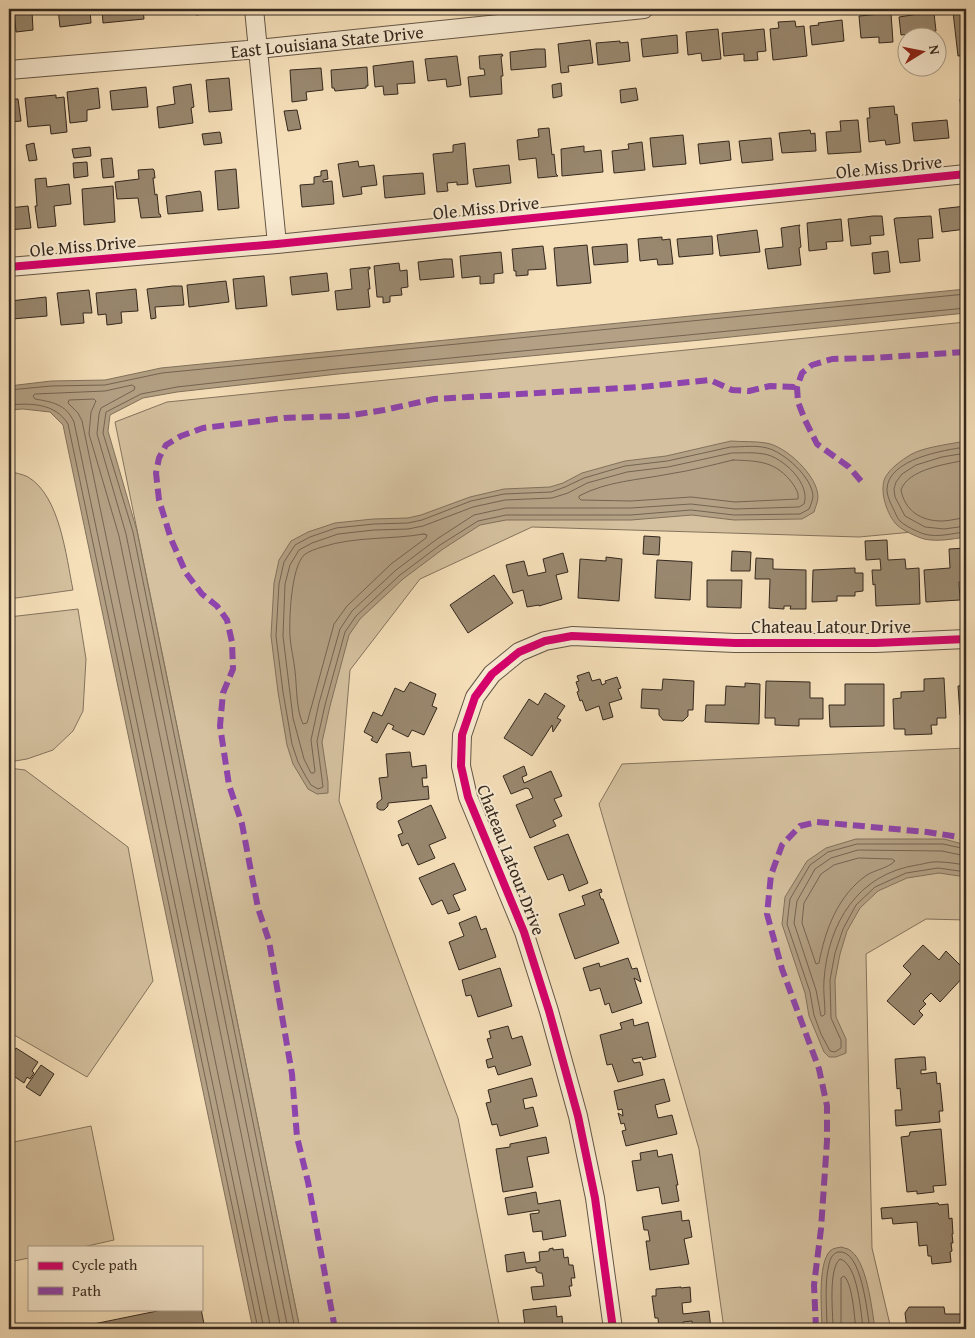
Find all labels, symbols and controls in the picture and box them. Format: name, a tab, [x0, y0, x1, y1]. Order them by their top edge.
street label: East Louisiana State Drive	[229, 18, 425, 65]
north arrow	[898, 28, 948, 78]
text: N	[924, 43, 946, 57]
street label: Ole Miss Drive	[834, 147, 943, 186]
street label: Ole Miss Drive	[431, 188, 540, 227]
street label: Ole Miss Drive	[29, 227, 137, 264]
street label: Chateau Latour Drive	[751, 613, 911, 640]
street label: Chateau Latour Drive	[470, 780, 553, 939]
legend	[28, 1246, 202, 1310]
text: Cycle path	[72, 1254, 138, 1275]
text: Path	[72, 1280, 101, 1301]

